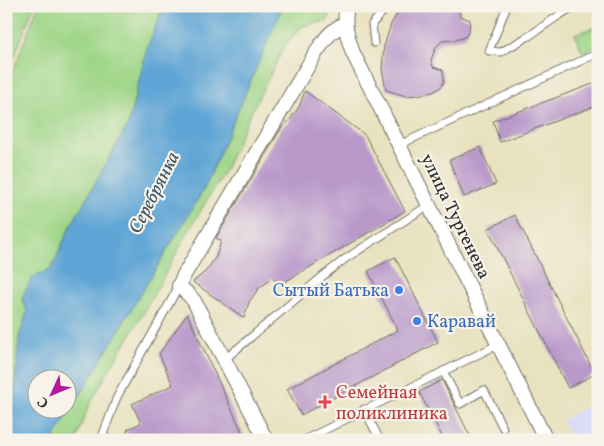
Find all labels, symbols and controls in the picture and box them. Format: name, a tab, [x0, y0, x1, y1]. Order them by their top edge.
water label: Серебрянка	[123, 147, 187, 238]
street label: улица Тургенева	[413, 150, 496, 284]
place label: Сытый Батька	[273, 279, 389, 304]
marker: Сытый Батька	[393, 284, 405, 296]
place label: Каравай	[427, 310, 496, 335]
marker: Каравай	[411, 315, 423, 327]
north arrow	[28, 368, 78, 418]
place label: Семейная поликлиника	[336, 381, 448, 427]
text: С	[34, 392, 54, 412]
marker: Семейная поликлиника	[318, 395, 332, 409]

